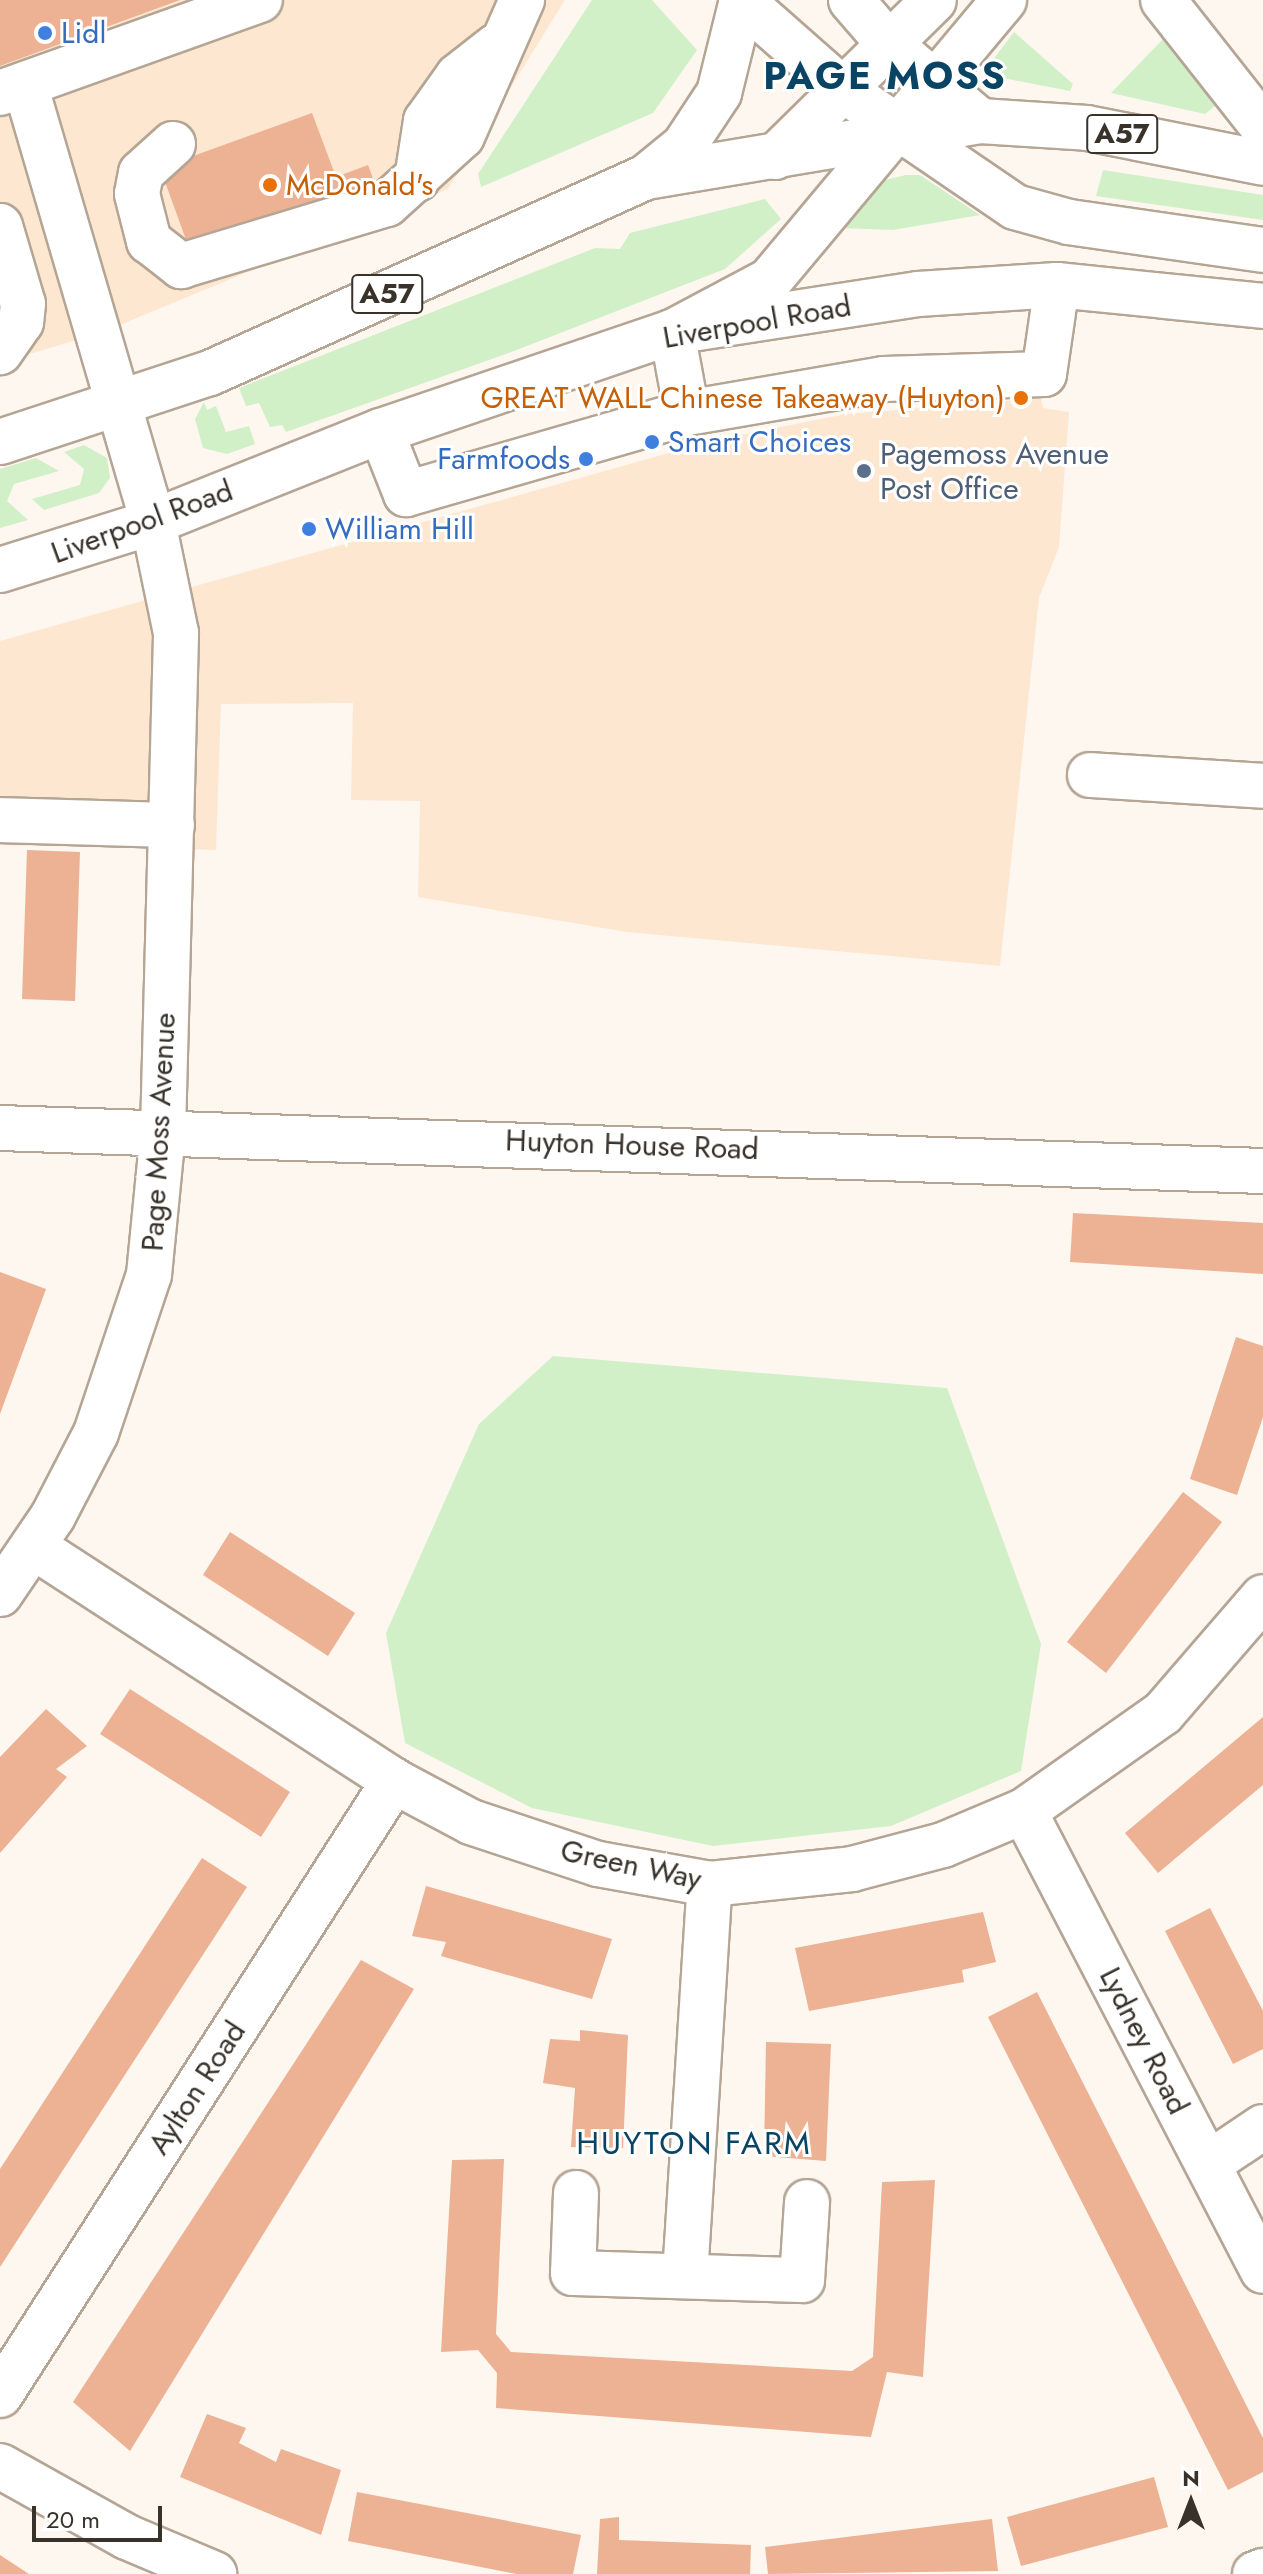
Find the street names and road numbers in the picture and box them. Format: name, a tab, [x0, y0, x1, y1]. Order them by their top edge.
road number: A57	[1086, 110, 1158, 158]
road number: A57	[351, 270, 423, 318]
street label: Liverpool Road	[660, 288, 854, 356]
street label: Liverpool Road	[46, 473, 238, 571]
street label: Page Moss Avenue	[135, 1012, 183, 1252]
street label: Huyton House Road	[505, 1123, 759, 1167]
street label: Green Way	[557, 1833, 705, 1897]
street label: Lydney Road	[1092, 1962, 1196, 2120]
street label: Aylton Road	[141, 2015, 253, 2161]

